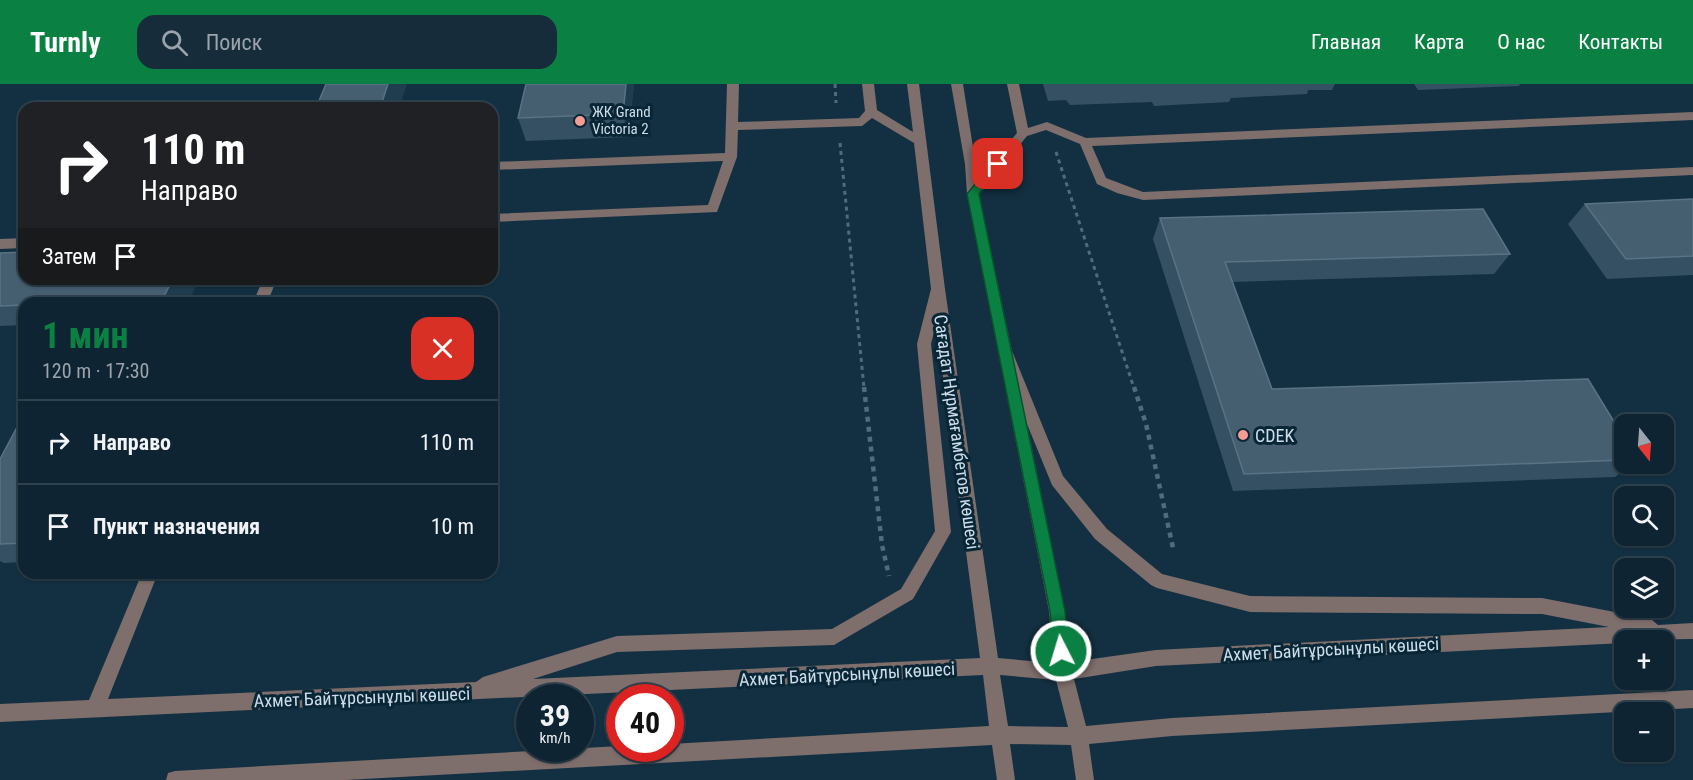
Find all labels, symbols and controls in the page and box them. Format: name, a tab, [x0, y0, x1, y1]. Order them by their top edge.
search box	[137, 15, 557, 69]
text: Turnly	[30, 26, 101, 59]
icon: search	[158, 26, 191, 59]
text: Поиск	[206, 30, 262, 55]
text: Главная	[1311, 30, 1381, 54]
text: Карта	[1414, 30, 1464, 54]
text: О нас	[1497, 30, 1545, 54]
text: Контакты	[1578, 30, 1663, 54]
place label: ЖК Grand Victoria 2	[592, 103, 651, 138]
marker: ЖК Grand Victoria 2	[573, 114, 587, 128]
text: 110 m	[141, 125, 246, 174]
icon: right	[42, 126, 120, 204]
pin	[972, 138, 1023, 189]
icon: arrive	[981, 147, 1014, 180]
text: Направо	[141, 175, 238, 207]
icon: arrive	[109, 240, 142, 273]
text: Затем	[42, 244, 97, 269]
street label: Сағадат Нұрмағамбетов көшесі	[930, 313, 984, 551]
text: 1 мин	[42, 315, 128, 357]
button: close	[411, 317, 474, 380]
text: 120 m · 17:30	[42, 359, 149, 383]
north arrow	[1614, 414, 1674, 474]
map controls	[1614, 414, 1674, 762]
place label: CDEK	[1255, 425, 1294, 446]
icon: right	[42, 426, 75, 459]
marker: CDEK	[1236, 428, 1250, 442]
text: Направо	[93, 430, 171, 455]
text: 110 m	[420, 430, 474, 455]
button: search	[1614, 486, 1674, 546]
icon: arrive	[42, 510, 75, 543]
text: Пункт назначения	[93, 514, 260, 539]
text: 10 m	[431, 514, 474, 539]
button: layers	[1614, 558, 1674, 618]
position arrow	[1029, 619, 1093, 683]
button: +	[1614, 630, 1674, 690]
street label: Ахмет Байтұрсынұлы көшесі	[1222, 633, 1440, 665]
street label: Ахмет Байтұрсынұлы көшесі	[738, 658, 956, 690]
street label: Ахмет Байтұрсынұлы көшесі	[253, 683, 471, 711]
speed limit sign: 40	[606, 684, 684, 762]
text: 39	[540, 698, 570, 733]
button: −	[1614, 702, 1674, 762]
text: km/h	[540, 729, 570, 747]

